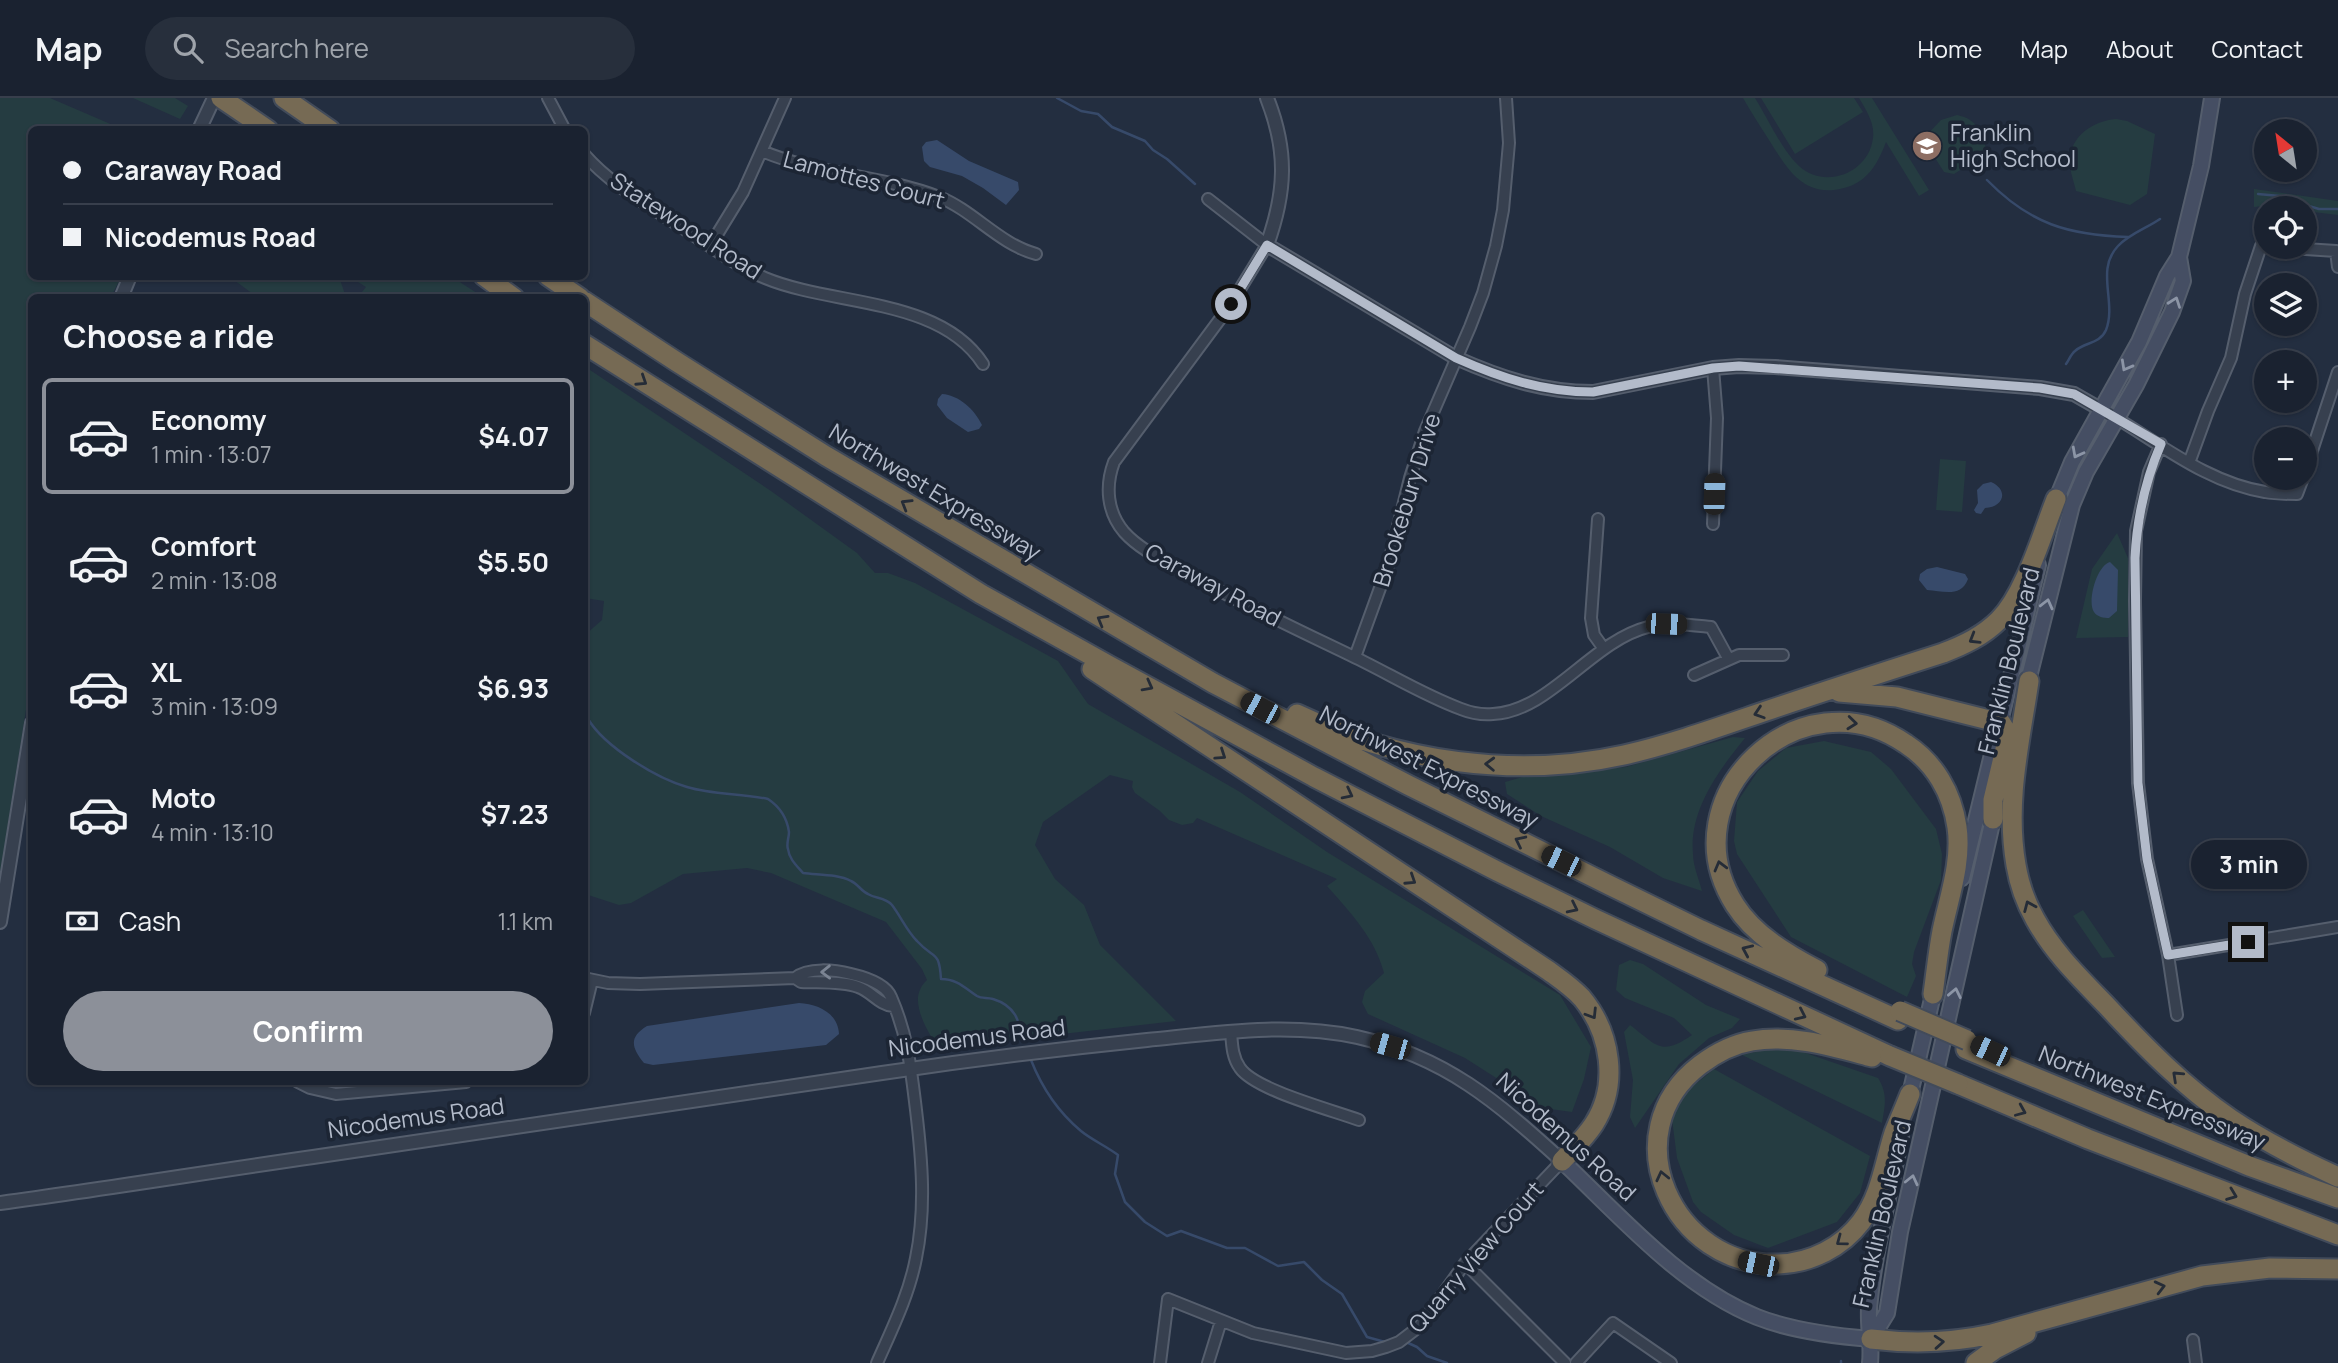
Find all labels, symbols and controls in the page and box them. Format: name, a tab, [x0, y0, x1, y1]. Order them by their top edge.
search box	[145, 17, 635, 80]
text: Map	[35, 26, 103, 71]
icon: search	[169, 29, 207, 67]
text: Search here	[225, 30, 369, 66]
text: Home	[1917, 32, 1982, 65]
text: Map	[2020, 32, 2068, 65]
text: About	[2106, 32, 2174, 65]
text: Contact	[2212, 32, 2303, 65]
place label: Franklin High School	[1950, 116, 2076, 174]
north arrow	[2254, 119, 2317, 182]
map controls	[2254, 119, 2317, 490]
school or university icon: Franklin High School	[1910, 129, 1944, 163]
street label: Lamottes Court	[780, 142, 949, 216]
text: Caraway Road	[105, 152, 282, 188]
street label: Statewood Road	[604, 164, 769, 286]
button: locate	[2254, 196, 2317, 259]
text: Nicodemus Road	[105, 219, 316, 255]
button: layers	[2254, 273, 2317, 336]
route start	[1215, 288, 1247, 320]
one-way arrow	[2167, 297, 2181, 309]
text: Choose a ride	[63, 314, 274, 358]
button: +	[2254, 350, 2317, 413]
one-way arrow	[2121, 358, 2134, 371]
one-way arrow	[634, 373, 647, 386]
text: Economy	[151, 402, 266, 438]
icon: car	[67, 405, 130, 468]
street label: Brookebury Drive	[1364, 409, 1448, 590]
street label: Northwest Expressway	[823, 415, 1048, 567]
text: $4.07	[479, 418, 549, 454]
button: −	[2254, 427, 2317, 490]
text: 1 min · 13:07	[151, 438, 272, 470]
one-way arrow	[2072, 446, 2085, 458]
car	[1703, 473, 1726, 515]
one-way arrow	[901, 499, 914, 512]
text: Comfort	[151, 528, 257, 564]
icon: car	[67, 531, 130, 594]
street label: Caraway Road	[1140, 535, 1287, 633]
text: $5.50	[477, 544, 549, 580]
text: 2 min · 13:08	[151, 564, 278, 596]
street label: Franklin Boulevard	[1969, 564, 2047, 758]
one-way arrow	[2039, 599, 2053, 611]
car	[1645, 613, 1688, 635]
one-way arrow	[1097, 615, 1110, 628]
one-way arrow	[1968, 630, 1981, 643]
text: XL	[151, 654, 182, 690]
icon: car	[67, 657, 130, 720]
text: $6.93	[477, 670, 549, 706]
one-way arrow	[1141, 678, 1153, 691]
car	[1237, 689, 1284, 727]
text: 3 min · 13:09	[151, 690, 278, 722]
street label: Northwest Expressway	[1314, 697, 1545, 835]
one-way arrow	[1753, 705, 1766, 719]
one-way arrow	[1847, 715, 1858, 730]
one-way arrow	[1213, 746, 1226, 759]
one-way arrow	[1484, 757, 1495, 772]
text: Moto	[151, 780, 216, 816]
icon: car	[67, 783, 130, 846]
one-way arrow	[1341, 786, 1353, 800]
text: $7.23	[481, 796, 549, 832]
text: 4 min · 13:10	[151, 816, 274, 848]
one-way arrow	[1515, 835, 1527, 849]
callout: 3 min	[2190, 840, 2306, 890]
car	[1538, 842, 1585, 880]
text: 3 min	[2219, 848, 2279, 880]
one-way arrow	[1714, 860, 1728, 872]
one-way arrow	[1403, 871, 1416, 884]
one-way arrow	[1566, 900, 1578, 914]
one-way arrow	[2023, 900, 2037, 912]
icon: cash	[63, 902, 101, 940]
text: Cash	[119, 903, 181, 939]
text: 1.1 km	[497, 905, 553, 937]
route end	[2232, 926, 2264, 958]
one-way arrow	[1742, 944, 1754, 958]
one-way arrow	[820, 964, 830, 980]
one-way arrow	[1946, 987, 1961, 999]
button: Confirm	[63, 991, 553, 1071]
one-way arrow	[1584, 1006, 1597, 1019]
one-way arrow	[1794, 1006, 1806, 1020]
street label: Nicodemus Road	[886, 1010, 1067, 1064]
car	[1367, 1030, 1414, 1062]
car	[1967, 1033, 2014, 1069]
street label: Northwest Expressway	[2034, 1037, 2271, 1157]
street label: Nicodemus Road	[1490, 1065, 1644, 1208]
one-way arrow	[2172, 1072, 2185, 1084]
street label: Nicodemus Road	[325, 1089, 506, 1145]
one-way arrow	[2014, 1103, 2026, 1117]
street label: Franklin Boulevard	[1844, 1117, 1918, 1311]
one-way arrow	[1655, 1170, 1670, 1182]
street label: Quarry View Court	[1400, 1174, 1550, 1339]
one-way arrow	[1904, 1174, 1918, 1186]
one-way arrow	[2226, 1187, 2238, 1201]
one-way arrow	[1836, 1233, 1848, 1246]
car	[1736, 1249, 1781, 1279]
one-way arrow	[2154, 1281, 2166, 1295]
one-way arrow	[1934, 1335, 1945, 1350]

